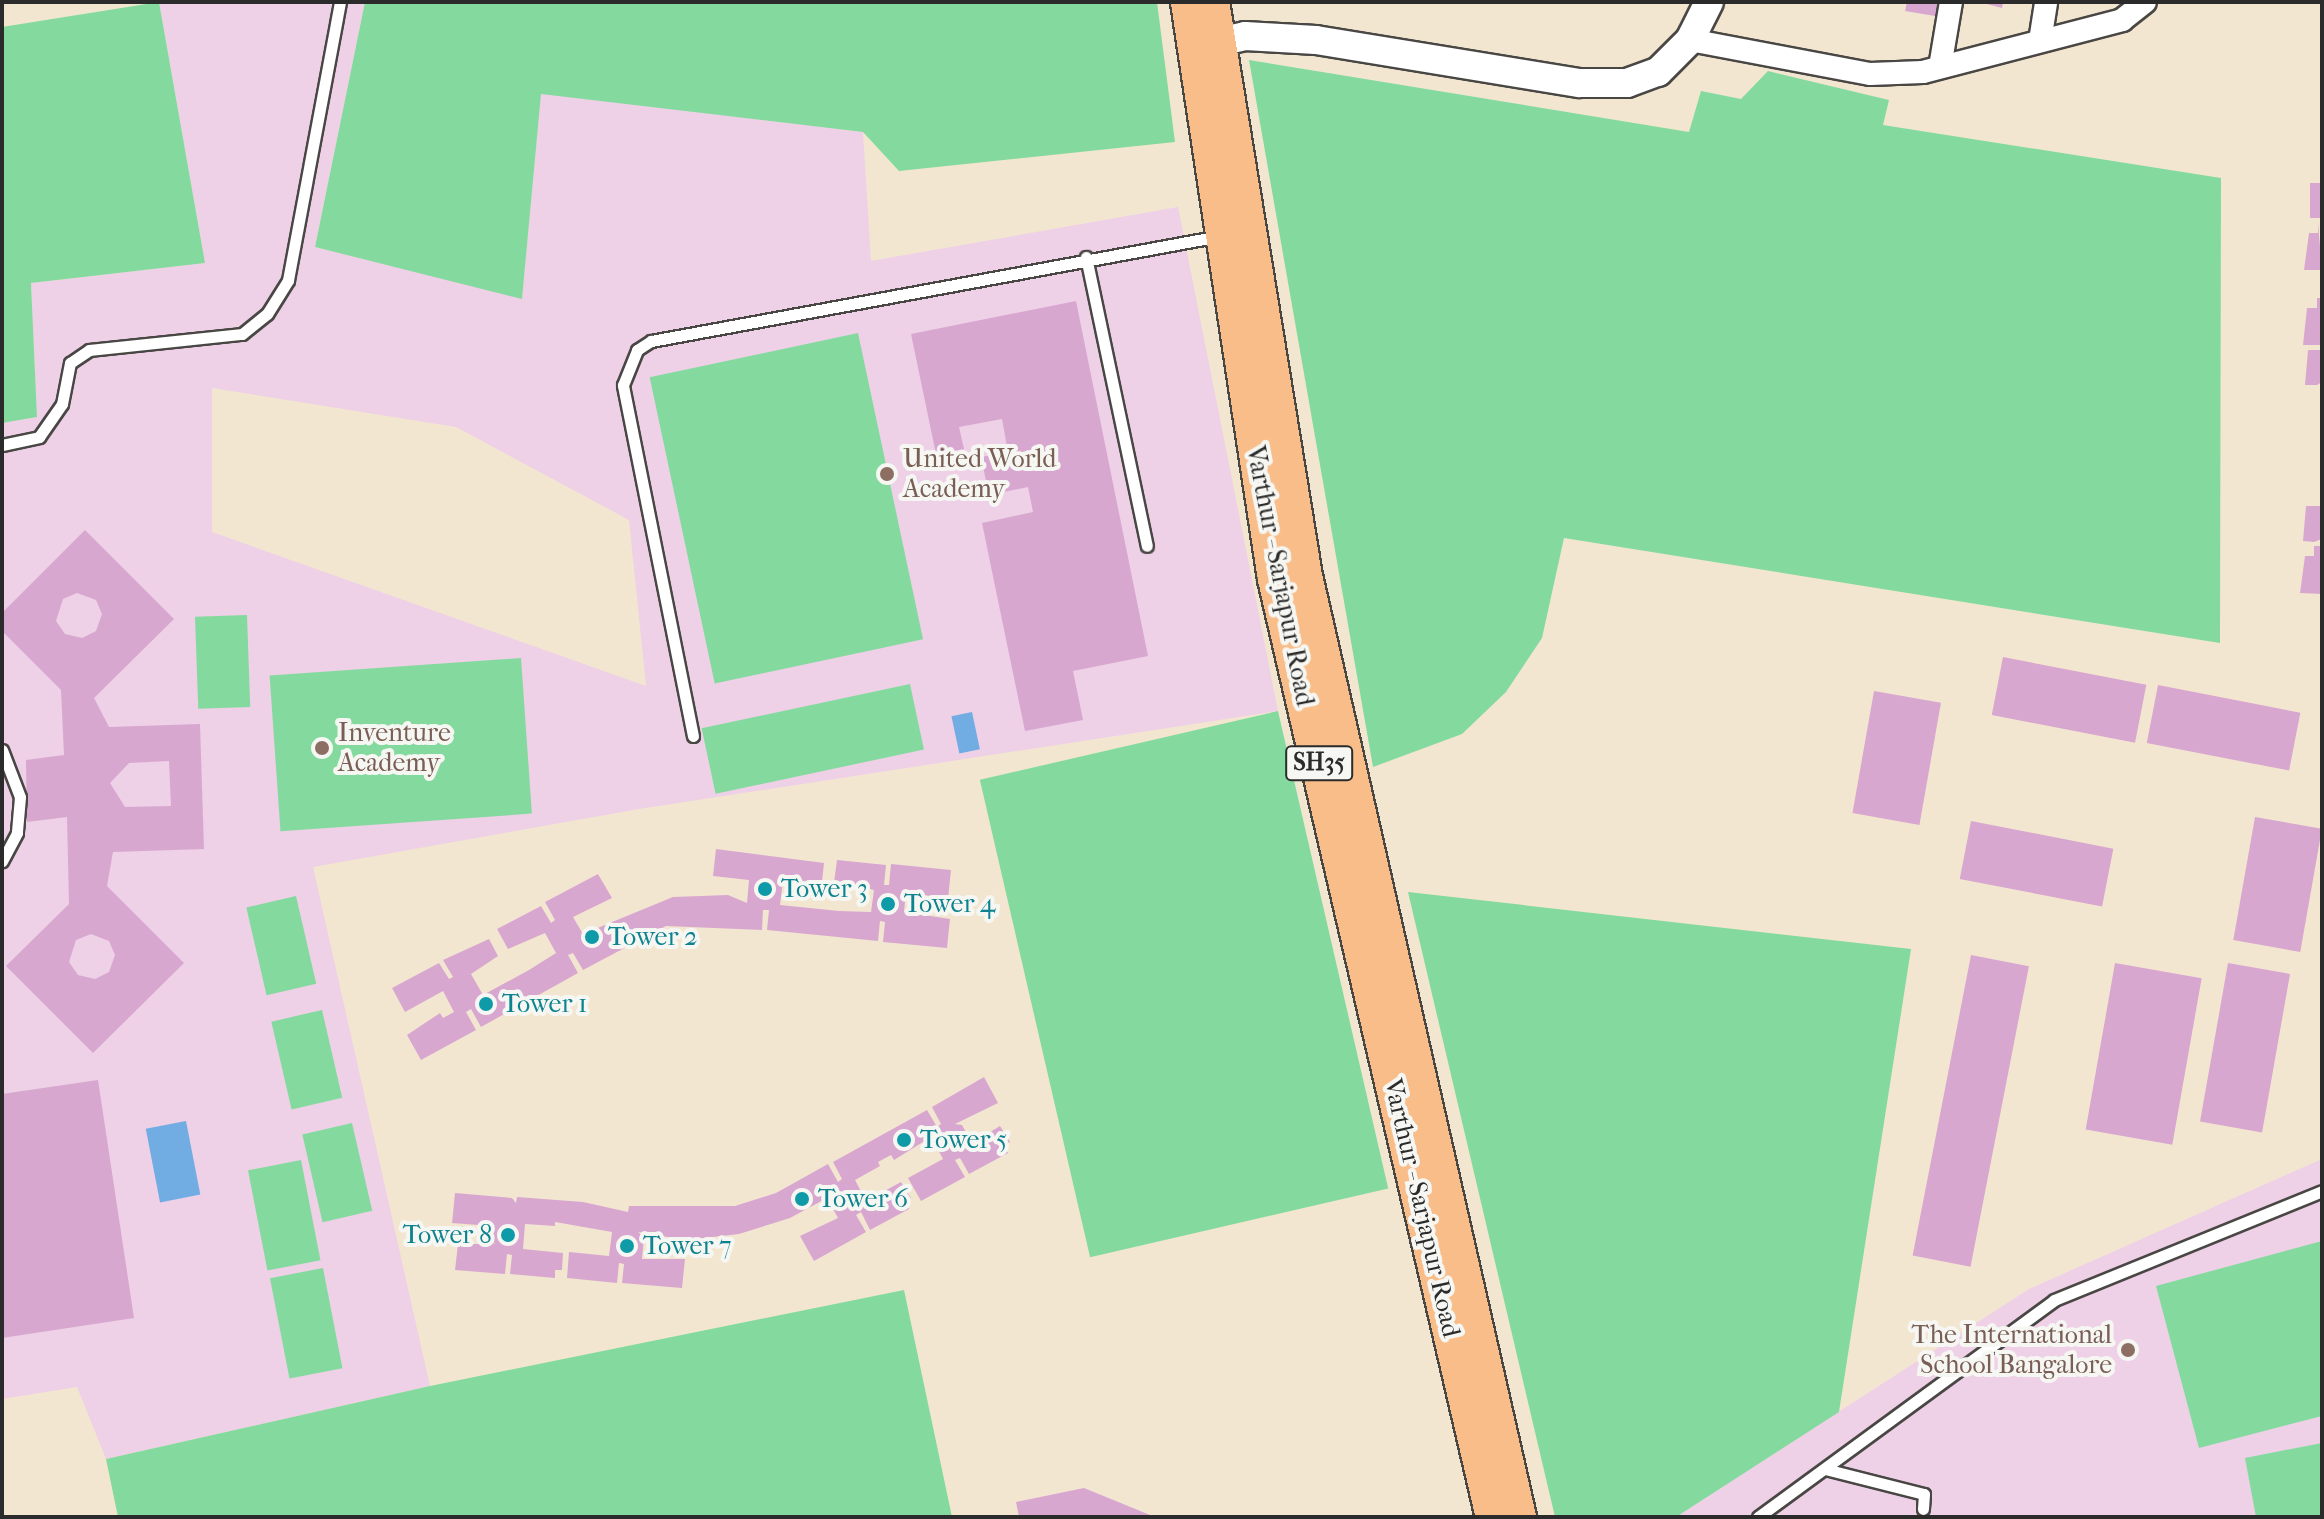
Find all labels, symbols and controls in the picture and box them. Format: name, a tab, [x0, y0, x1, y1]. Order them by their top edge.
place label: United World Academy	[903, 443, 1057, 504]
street label: Varthur - Sarjapur Road	[1239, 443, 1321, 709]
marker: United World Academy	[878, 465, 896, 483]
place label: Inventure Academy	[338, 717, 451, 778]
marker: Inventure Academy	[313, 739, 331, 757]
road number: SH35	[1285, 743, 1353, 783]
place label: Tower 3	[781, 873, 868, 905]
marker: Tower 3	[756, 880, 774, 898]
place label: Tower 4	[904, 888, 995, 920]
marker: Tower 4	[879, 895, 897, 913]
place label: Tower 2	[608, 921, 697, 953]
marker: Tower 2	[583, 928, 601, 946]
place label: Tower 1	[502, 988, 587, 1020]
marker: Tower 1	[477, 995, 495, 1013]
street label: Varthur - Sarjapur Road	[1377, 1076, 1467, 1340]
place label: Tower 5	[920, 1124, 1007, 1156]
marker: Tower 5	[895, 1131, 913, 1149]
place label: Tower 6	[818, 1183, 908, 1215]
marker: Tower 6	[793, 1190, 811, 1208]
place label: Tower 8	[403, 1219, 492, 1251]
marker: Tower 8	[499, 1226, 517, 1244]
place label: Tower 7	[643, 1230, 732, 1262]
marker: Tower 7	[618, 1237, 636, 1255]
place label: The International School Bangalore	[1912, 1319, 2112, 1380]
marker: The International School Bangalore	[2119, 1341, 2137, 1359]

